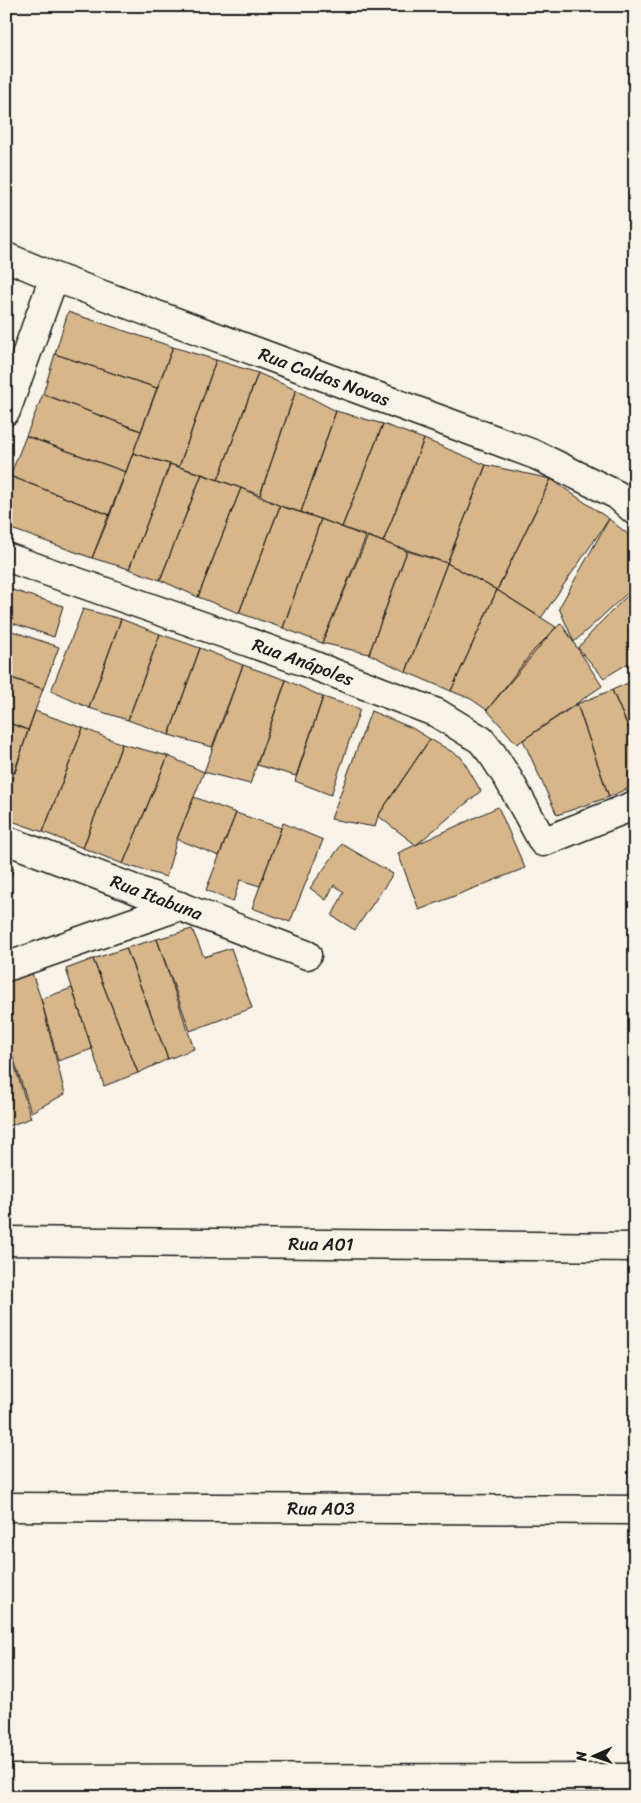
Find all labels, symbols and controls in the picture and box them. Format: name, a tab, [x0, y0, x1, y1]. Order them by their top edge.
street label: Rua Caldas Novas	[254, 338, 395, 416]
street label: Rua Anápoles	[248, 629, 359, 696]
street label: Rua Itabuna	[106, 865, 208, 930]
street label: Rua A01	[288, 1228, 354, 1260]
street label: Rua A03	[287, 1492, 355, 1525]
north arrow	[568, 1730, 618, 1780]
text: N	[569, 1751, 594, 1763]

